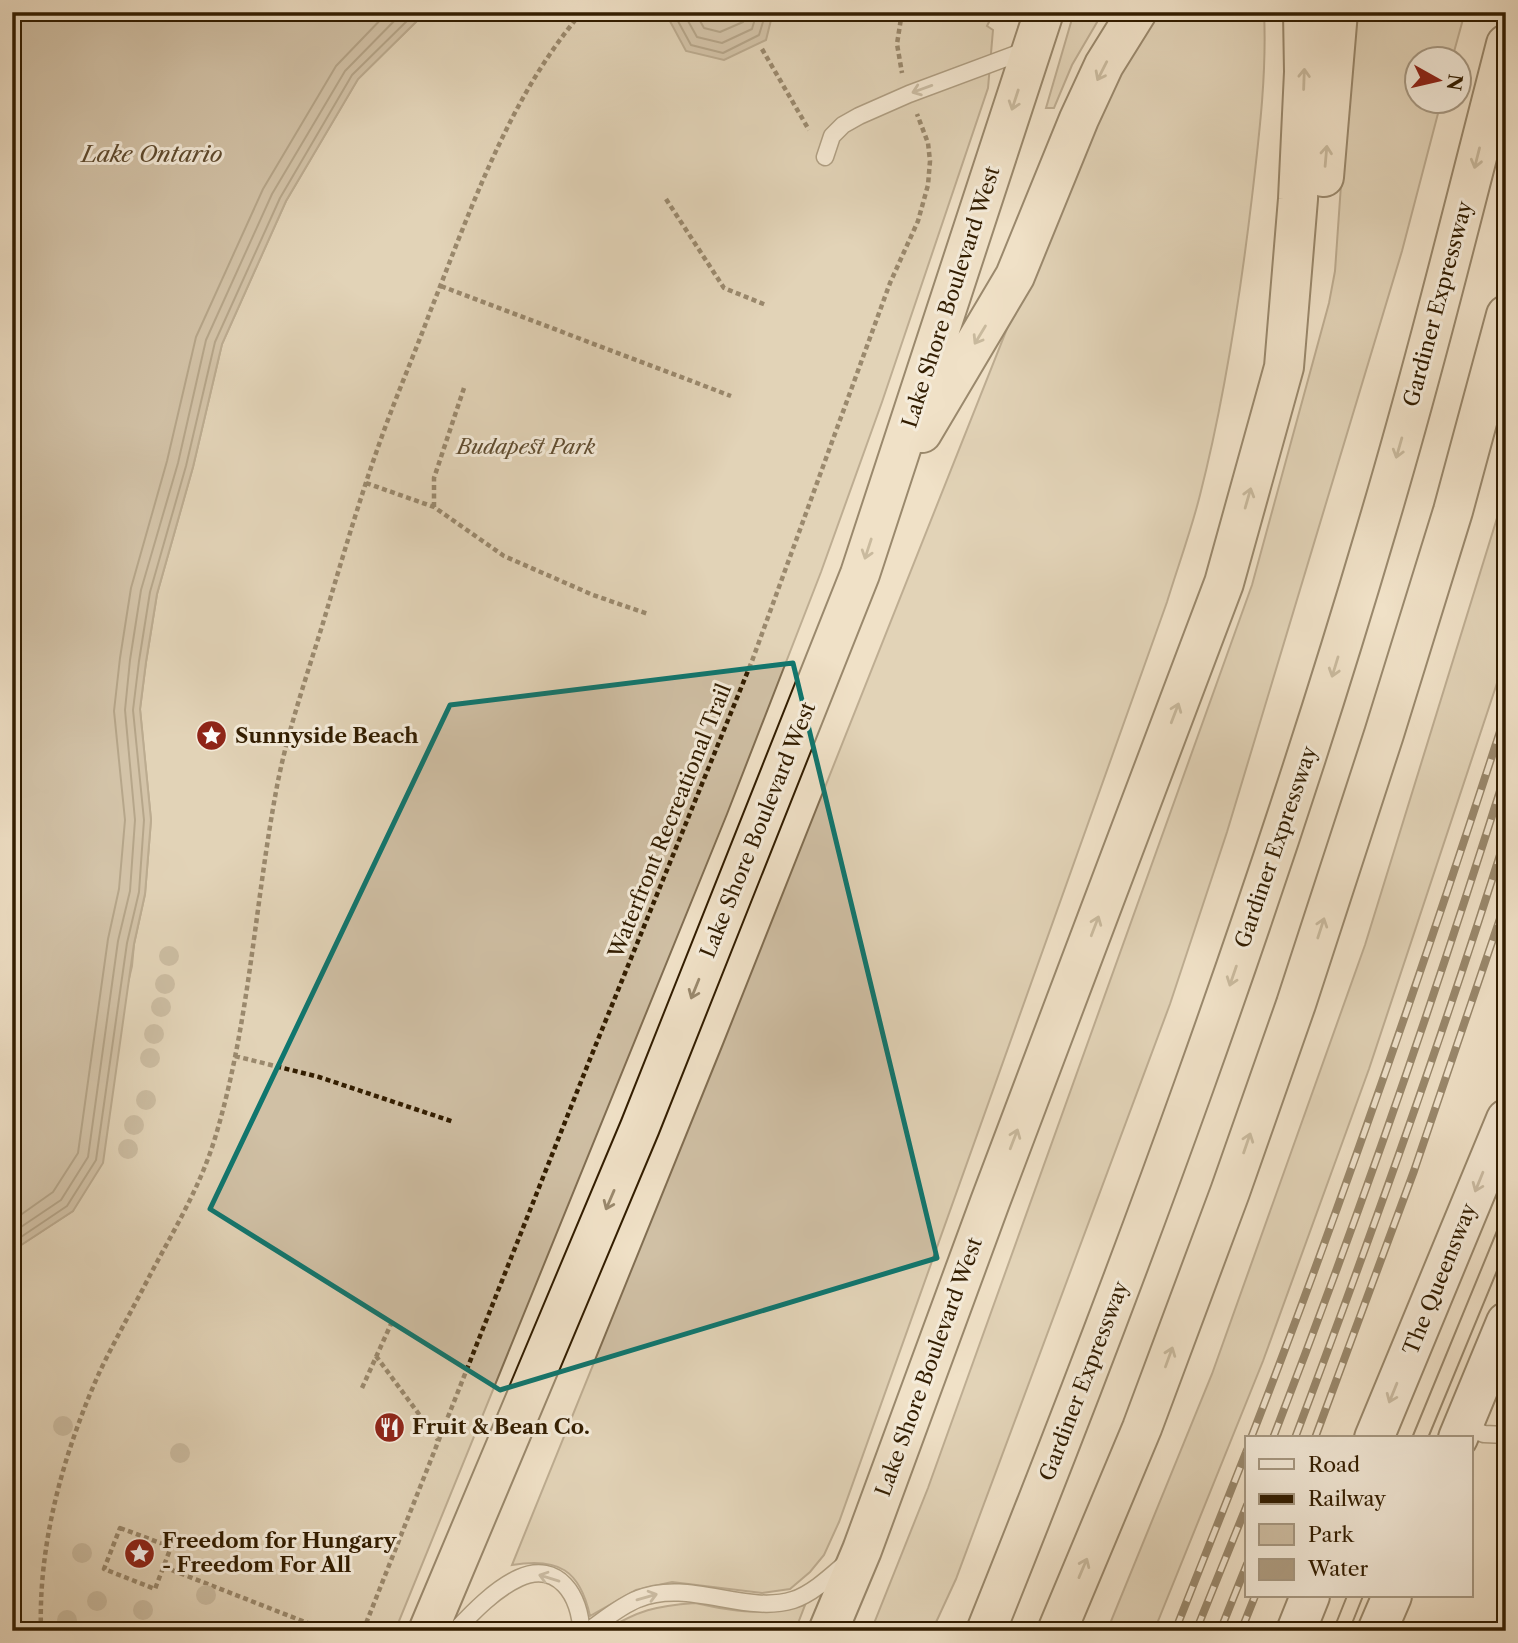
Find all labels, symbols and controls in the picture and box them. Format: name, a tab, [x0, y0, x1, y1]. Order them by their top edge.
north arrow	[1402, 46, 1472, 116]
one-way arrow	[1094, 60, 1108, 81]
one-way arrow	[1297, 68, 1310, 91]
text: N	[1442, 73, 1467, 92]
one-way arrow	[912, 84, 934, 96]
one-way arrow	[1008, 89, 1020, 111]
water label: Lake Ontario	[79, 140, 223, 168]
one-way arrow	[1320, 146, 1333, 168]
one-way arrow	[1470, 146, 1483, 169]
street label: Lake Shore Boulevard West	[896, 162, 1005, 431]
street label: Gardiner Expressway	[1398, 198, 1477, 409]
one-way arrow	[973, 325, 987, 345]
park label: Budapest Park	[455, 434, 595, 459]
one-way arrow	[1392, 437, 1405, 459]
one-way arrow	[1242, 487, 1255, 510]
one-way arrow	[861, 538, 873, 560]
one-way arrow	[1327, 655, 1340, 677]
street label: Waterfront Recreational Trail	[603, 680, 736, 963]
street label: Lake Shore Boulevard West	[695, 698, 821, 961]
one-way arrow	[1170, 703, 1182, 724]
place icon: Sunnyside Beach	[195, 719, 229, 753]
place label: Sunnyside Beach	[235, 723, 419, 748]
street label: Gardiner Expressway	[1229, 742, 1322, 951]
one-way arrow	[1089, 915, 1102, 937]
one-way arrow	[1316, 918, 1328, 940]
one-way arrow	[1225, 964, 1238, 986]
one-way arrow	[687, 977, 700, 999]
one-way arrow	[1009, 1128, 1021, 1150]
one-way arrow	[1242, 1133, 1254, 1155]
one-way arrow	[1472, 1171, 1485, 1193]
one-way arrow	[602, 1188, 615, 1210]
street label: The Queensway	[1398, 1199, 1481, 1358]
street label: Lake Shore Boulevard West	[870, 1234, 987, 1500]
street label: Gardiner Expressway	[1034, 1277, 1133, 1484]
one-way arrow	[1163, 1347, 1176, 1369]
one-way arrow	[1386, 1381, 1399, 1403]
restaurant icon: Fruit & Bean Co.	[372, 1410, 406, 1444]
place label: Fruit & Bean Co.	[412, 1414, 590, 1439]
legend	[1245, 1436, 1472, 1598]
text: Road	[1308, 1452, 1360, 1477]
text: Railway	[1308, 1486, 1386, 1511]
text: Park	[1308, 1522, 1354, 1547]
place label: Freedom for Hungary - Freedom For All	[162, 1528, 397, 1577]
place icon: Freedom for Hungary - Freedom For All	[122, 1536, 156, 1570]
text: Water	[1307, 1556, 1368, 1581]
one-way arrow	[1077, 1558, 1090, 1579]
one-way arrow	[539, 1571, 561, 1584]
one-way arrow	[635, 1590, 657, 1603]

